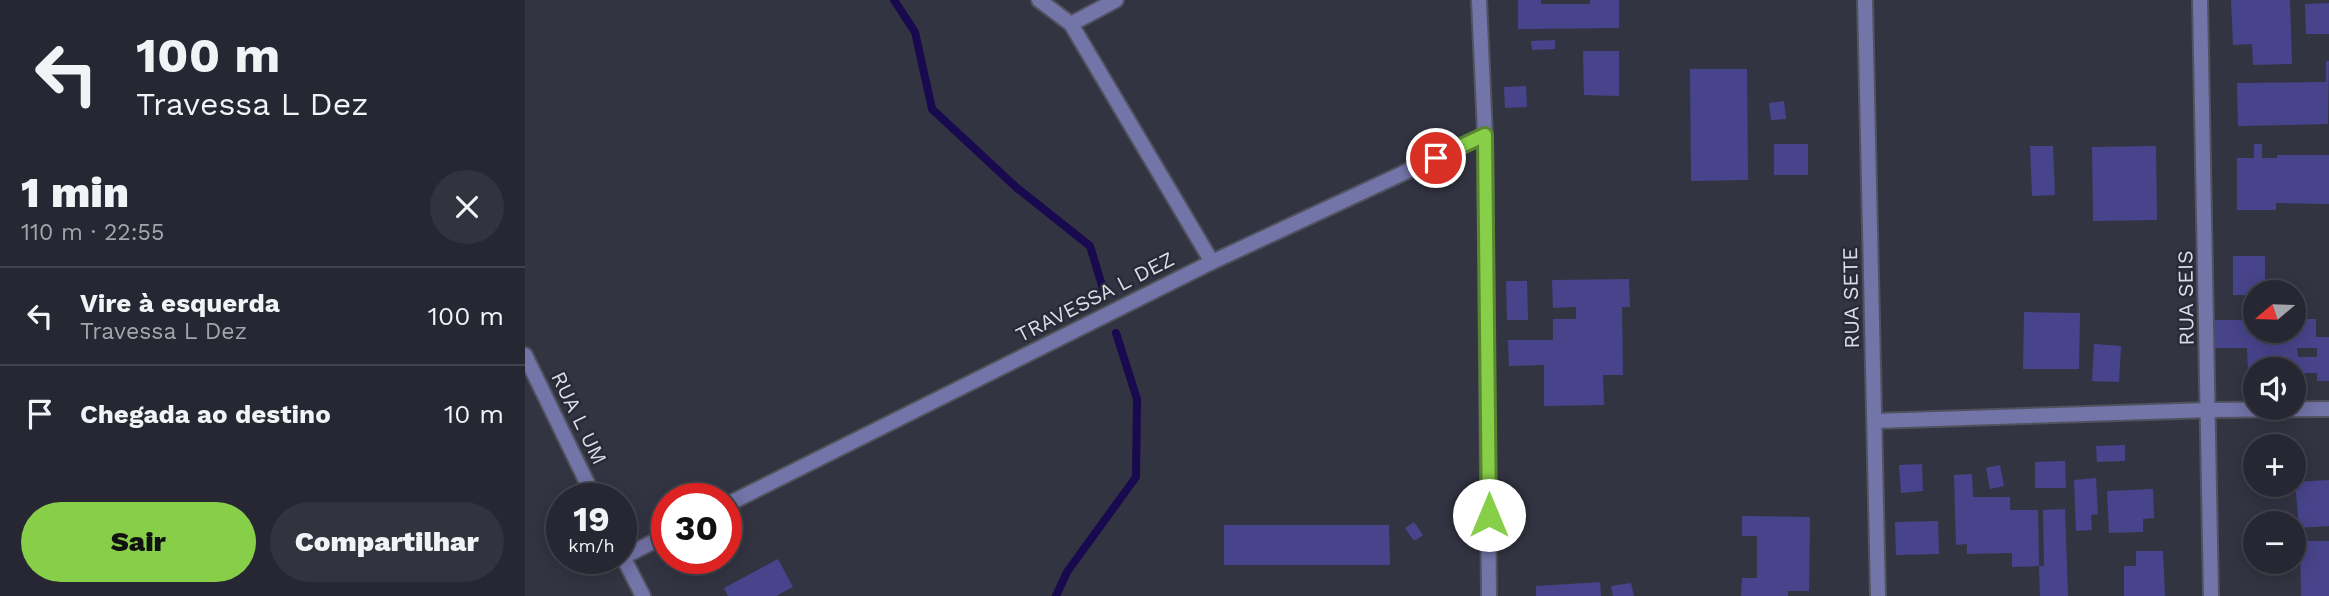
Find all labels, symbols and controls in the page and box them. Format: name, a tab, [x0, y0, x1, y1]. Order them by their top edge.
text: 100 m	[136, 26, 280, 84]
icon: left	[21, 28, 112, 119]
text: Travessa L Dez	[136, 85, 368, 123]
pin	[1406, 128, 1466, 188]
icon: arrive	[1417, 139, 1455, 177]
text: 1 min	[21, 168, 129, 217]
button: close	[430, 170, 504, 244]
text: 110 m · 22:55	[21, 219, 164, 246]
street label: TRAVESSA L DEZ	[1012, 246, 1178, 347]
street label: RUA SETE	[1837, 247, 1864, 349]
street label: RUA SEIS	[2172, 250, 2199, 346]
north arrow	[2243, 280, 2307, 343]
map controls	[2243, 280, 2306, 574]
text: Vire à esquerda	[80, 288, 280, 318]
icon: left	[21, 297, 59, 335]
text: 100 m	[428, 301, 504, 331]
text: Travessa L Dez	[80, 318, 247, 345]
button: sound	[2243, 357, 2306, 420]
street label: RUA L UM	[546, 367, 613, 468]
icon: arrive	[21, 395, 59, 433]
text: Chegada ao destino	[80, 399, 331, 429]
text: 10 m	[444, 399, 504, 429]
button: +	[2243, 434, 2306, 497]
position arrow	[1452, 478, 1526, 552]
speed limit sign: 30	[651, 483, 742, 574]
text: 19	[573, 498, 610, 540]
button: Sair	[21, 502, 256, 582]
button: Compartilhar	[270, 502, 504, 582]
button: −	[2243, 511, 2306, 574]
text: km/h	[568, 535, 615, 556]

